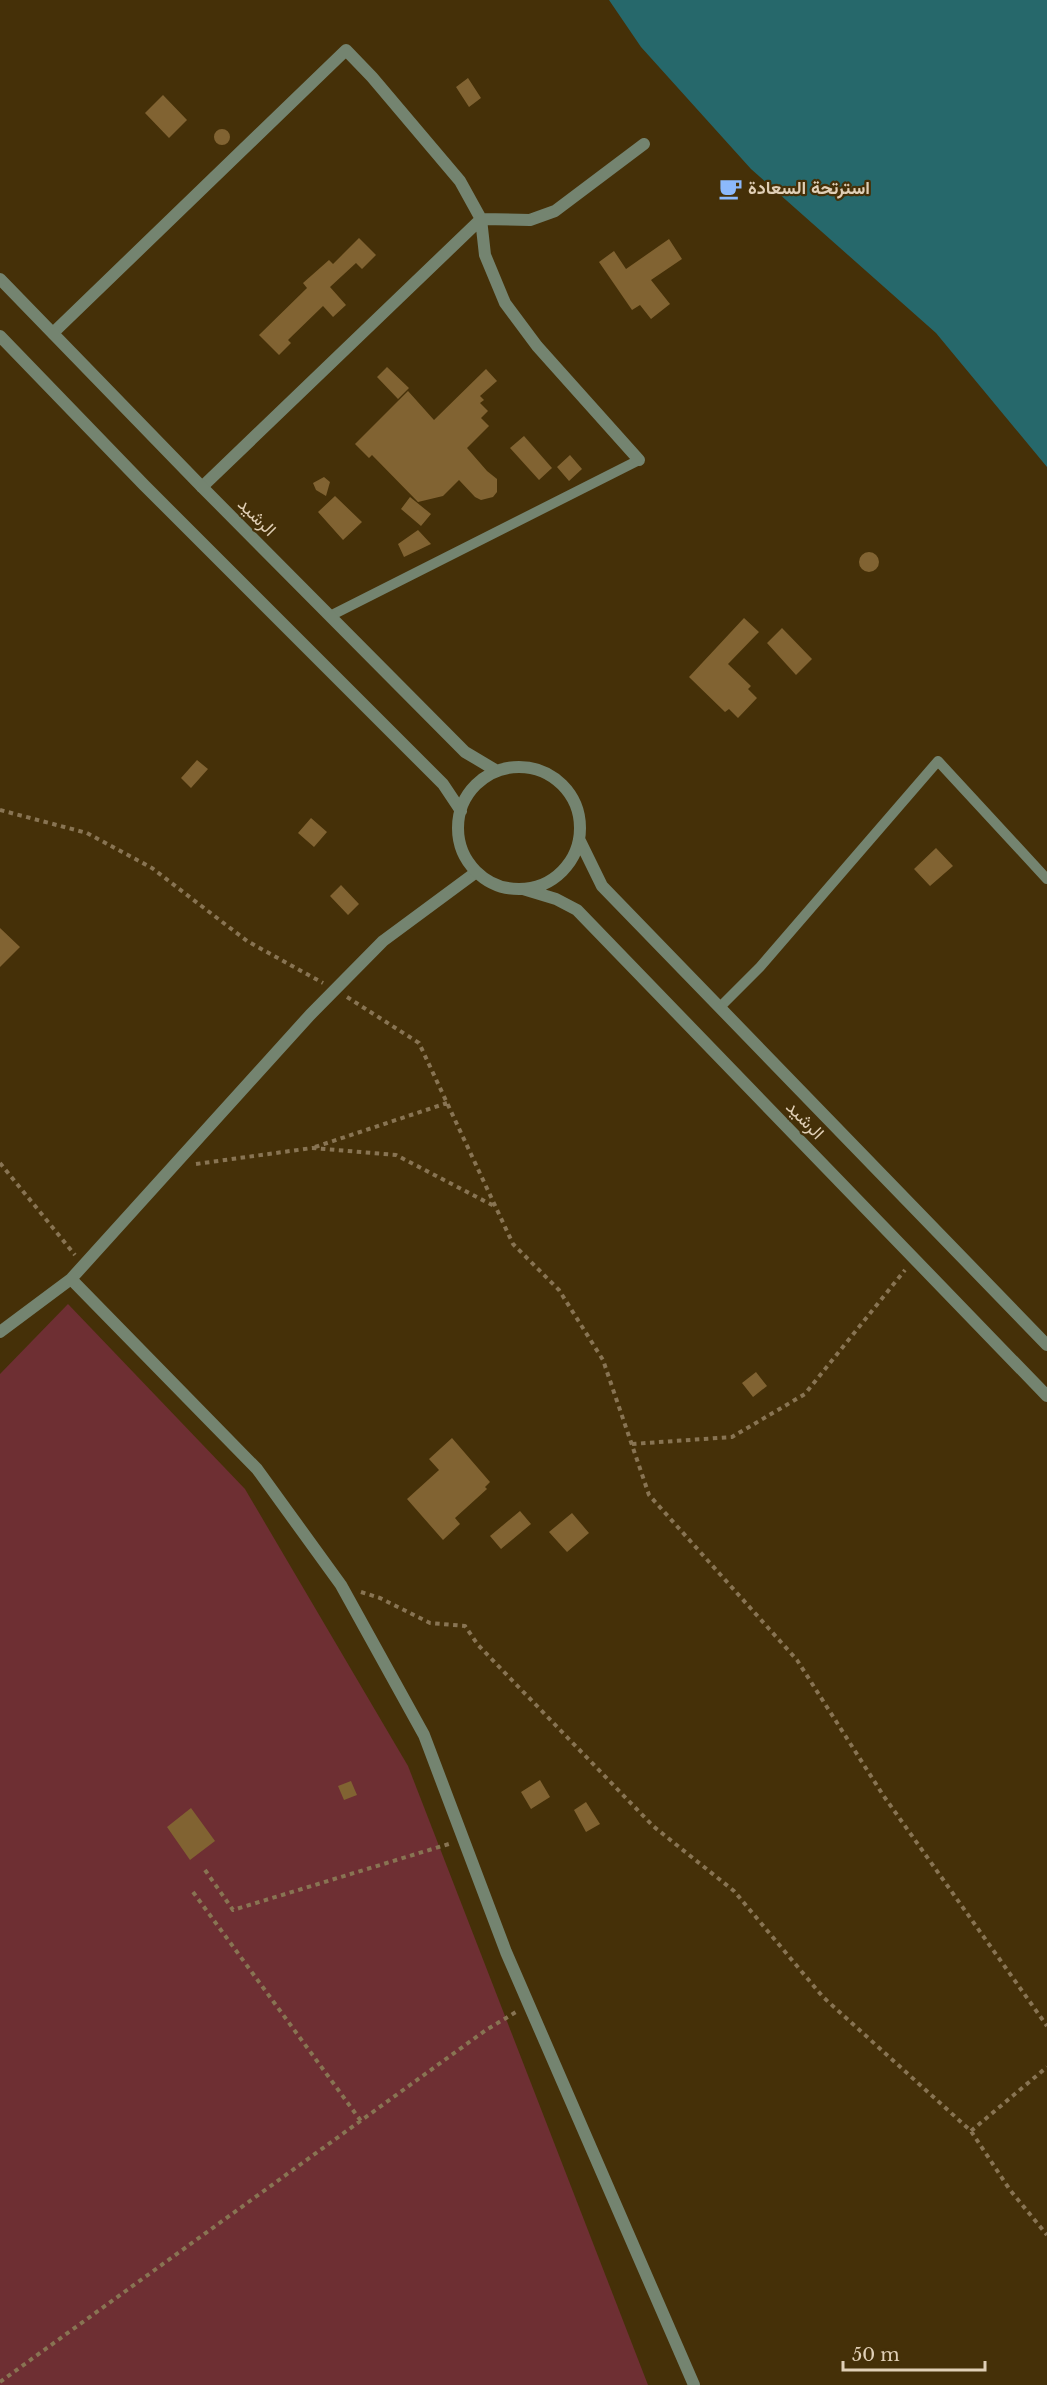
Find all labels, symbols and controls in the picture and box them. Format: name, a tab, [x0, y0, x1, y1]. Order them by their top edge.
cafe icon: استرتحة السعادة	[717, 175, 743, 201]
place label: استرتحة السعادة	[748, 177, 870, 199]
street label: الرشيد	[233, 493, 281, 541]
street label: الرشيد	[781, 1096, 829, 1144]
scale bar	[843, 2334, 986, 2372]
text: 50 m	[852, 2344, 900, 2366]

